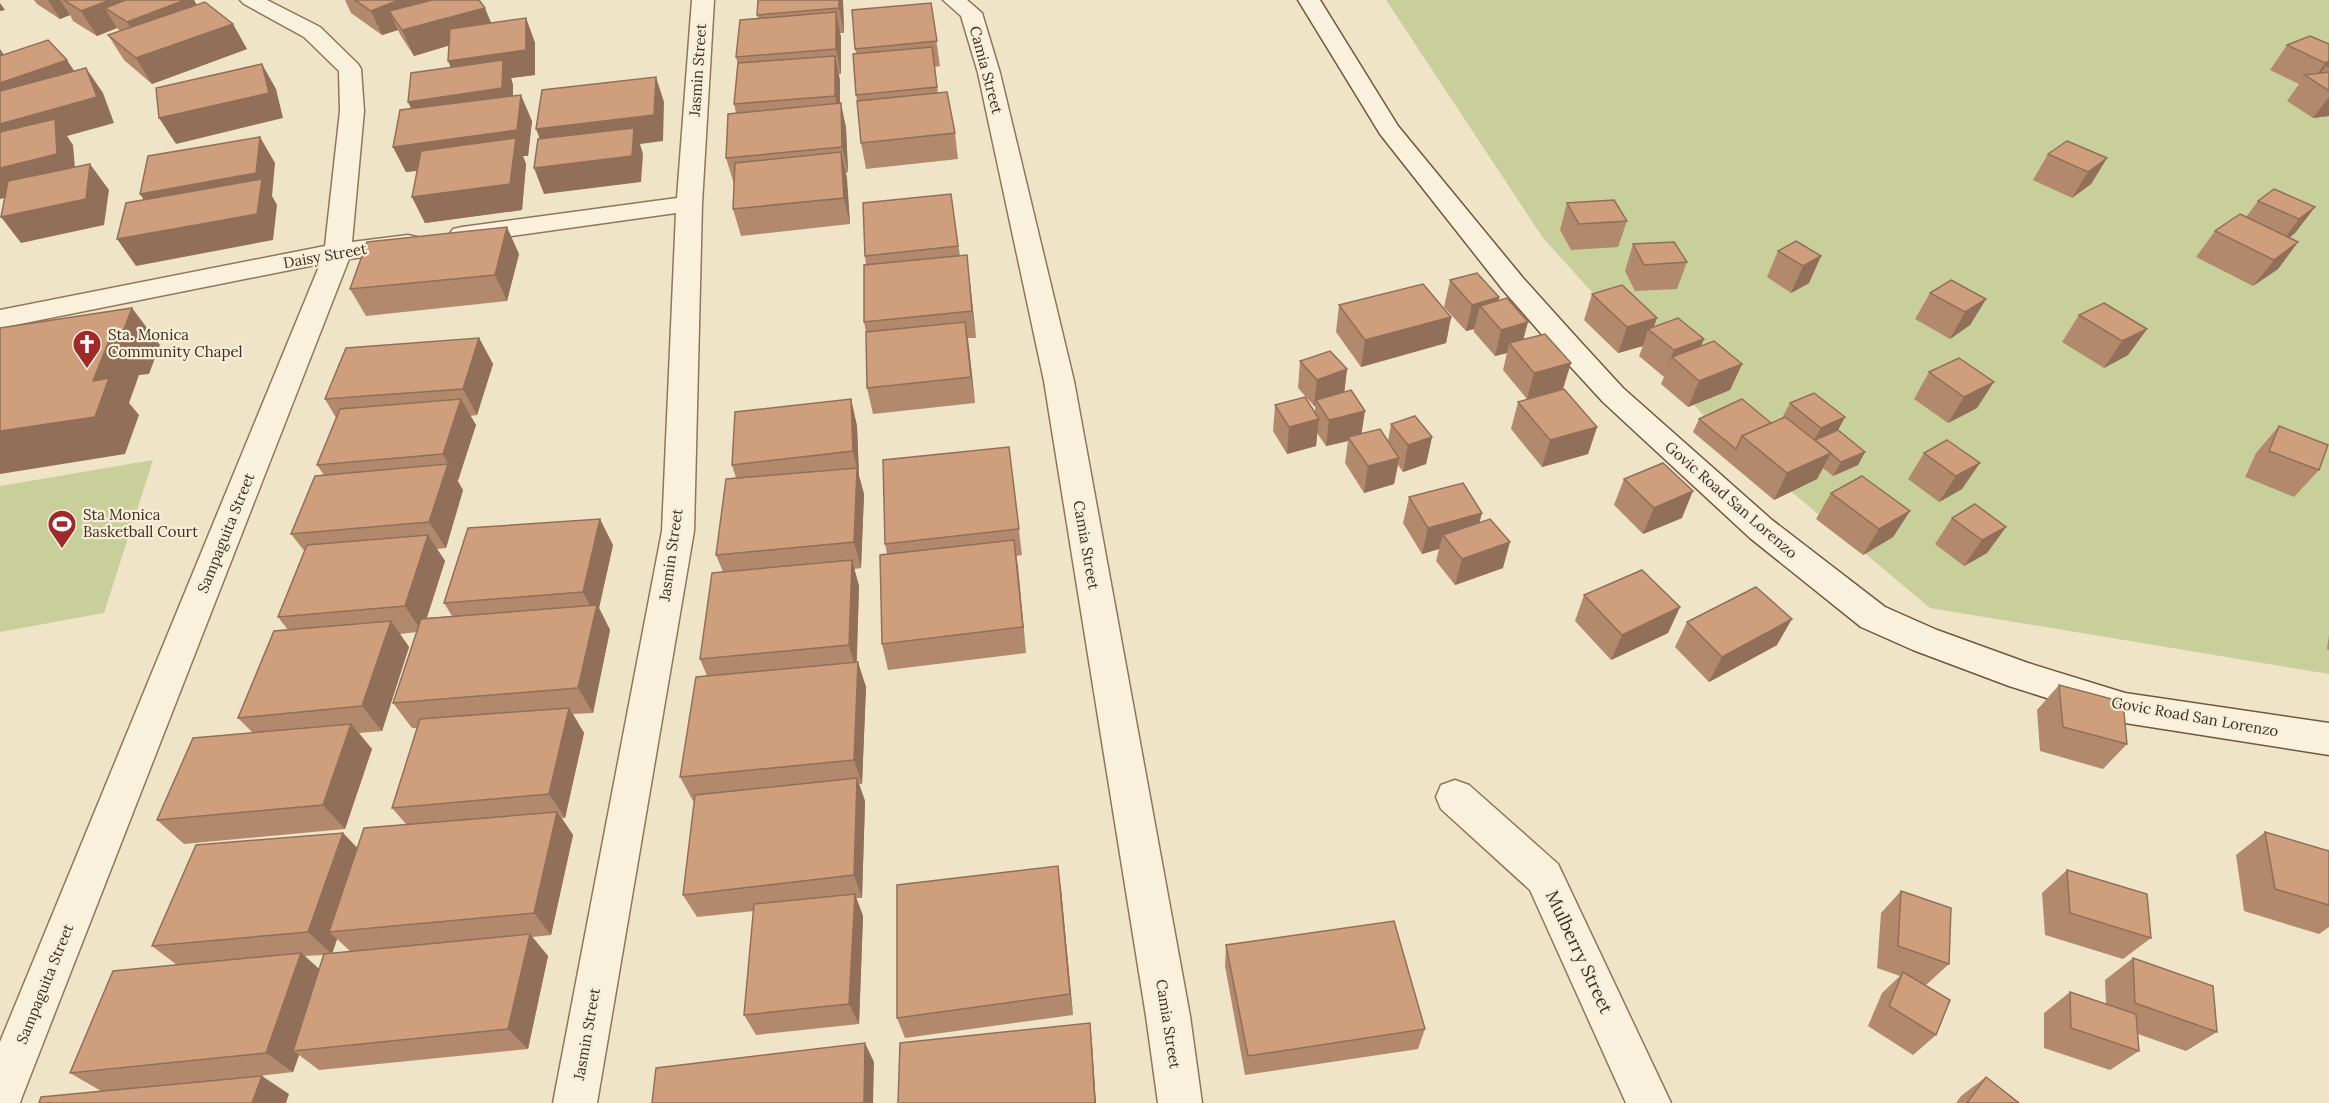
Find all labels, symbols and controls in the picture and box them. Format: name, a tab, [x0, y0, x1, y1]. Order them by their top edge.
street label: Jasmin Street	[685, 23, 710, 118]
street label: Camia Street	[966, 24, 1007, 116]
street label: Daisy Street	[282, 239, 368, 272]
place label: Sta. Monica Community Chapel	[108, 325, 243, 361]
church icon: Sta. Monica Community Chapel	[71, 328, 103, 370]
street label: Govic Road San Lorenzo	[1661, 437, 1802, 562]
street label: Sampaguita Street	[193, 470, 258, 596]
street label: Camia Street	[1069, 499, 1104, 591]
place label: Sta Monica Basketball Court	[83, 505, 198, 541]
street label: Jasmin Street	[654, 507, 686, 603]
sports icon: Sta Monica Basketball Court	[46, 508, 78, 550]
street label: Govic Road San Lorenzo	[2110, 692, 2280, 741]
street label: Mulberry Street	[1541, 886, 1618, 1017]
street label: Sampaguita Street	[12, 921, 77, 1047]
street label: Camia Street	[1152, 978, 1185, 1070]
street label: Jasmin Street	[569, 986, 604, 1082]

